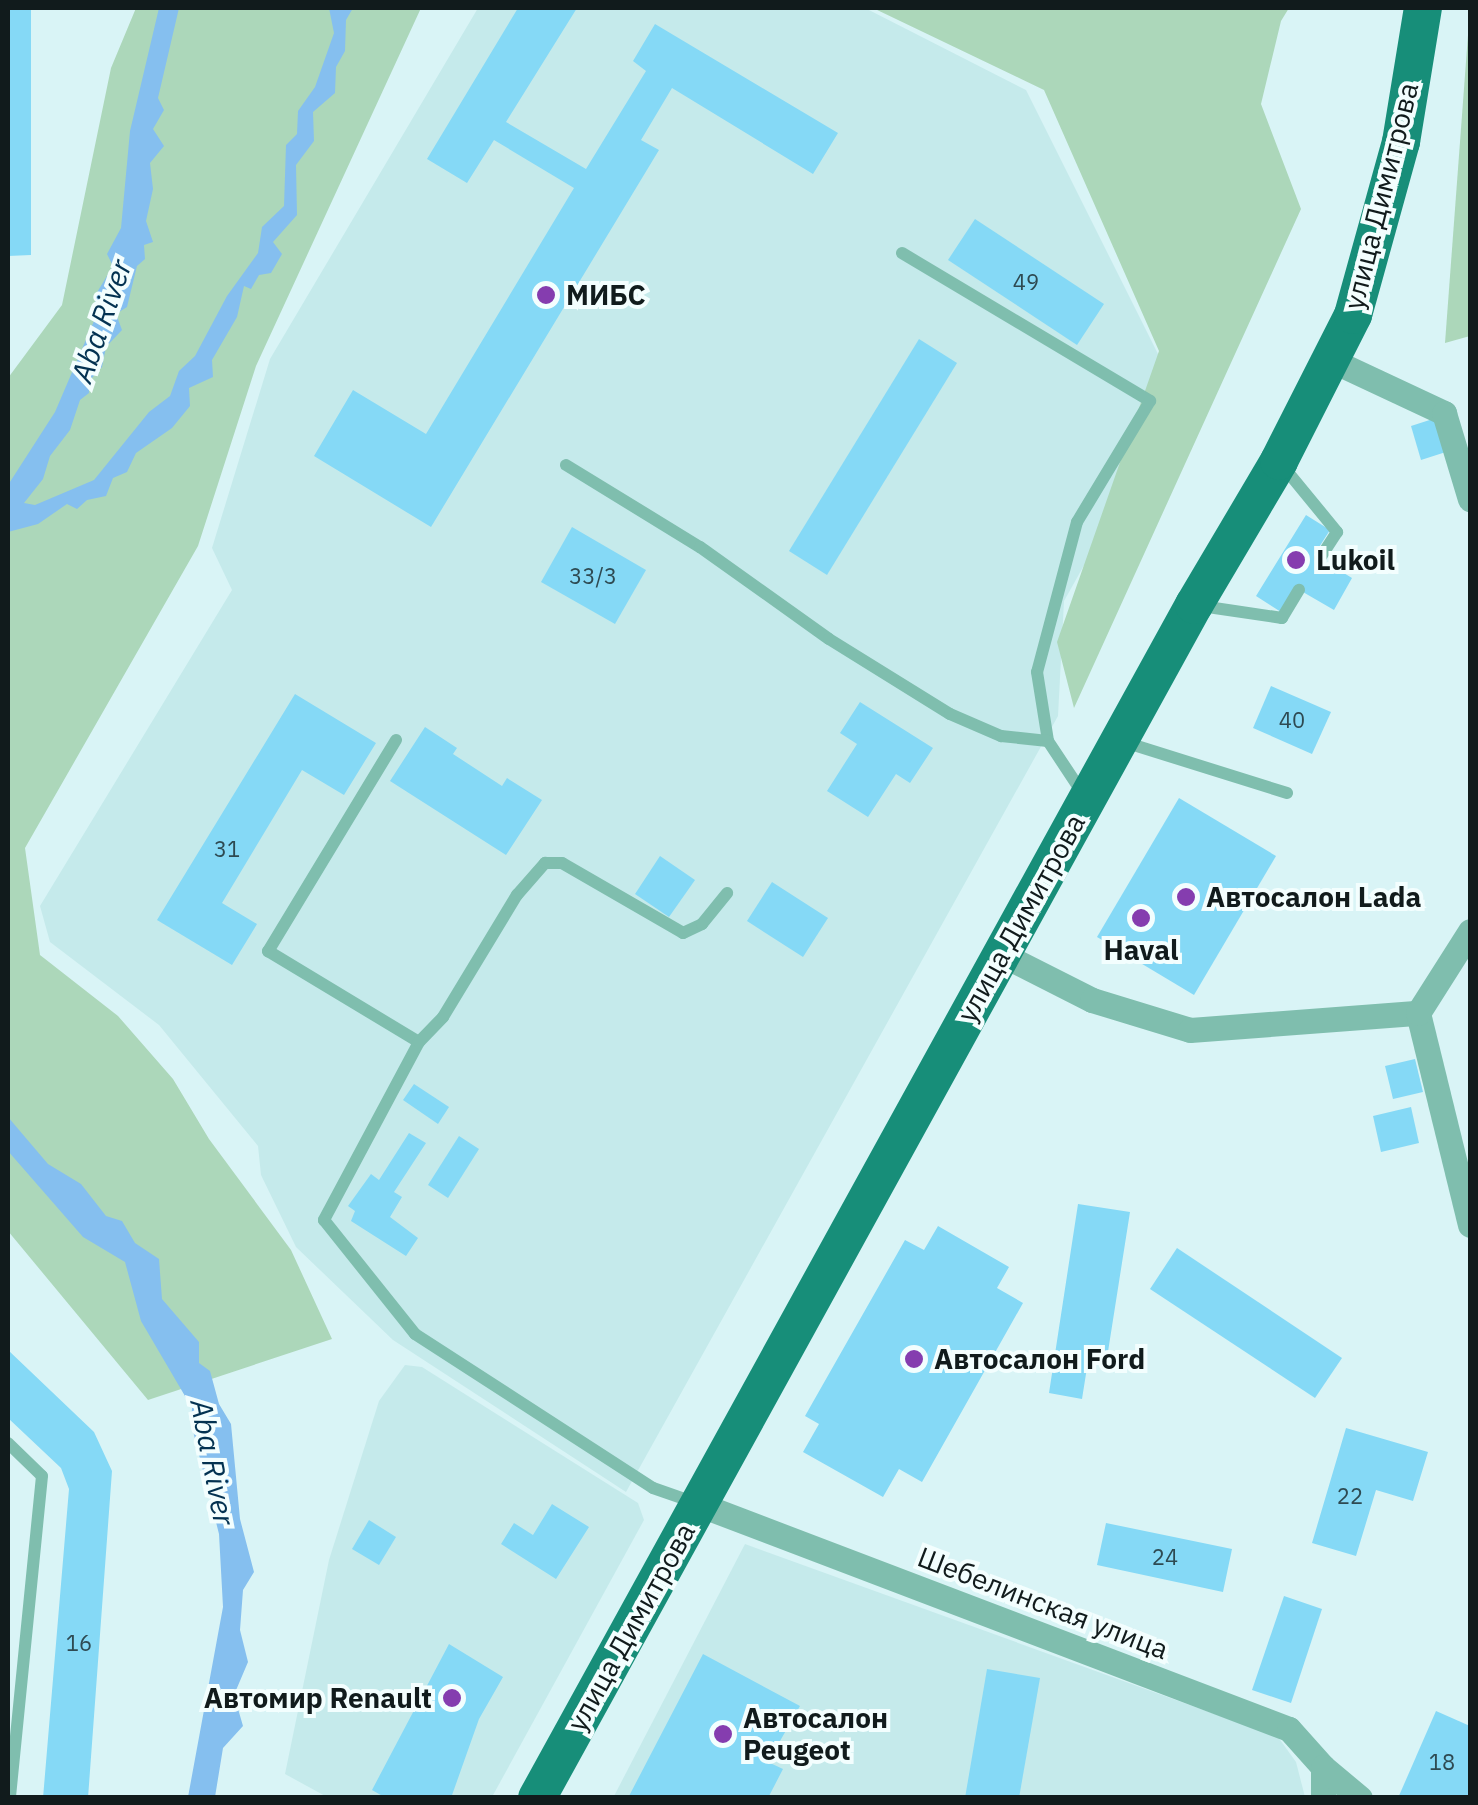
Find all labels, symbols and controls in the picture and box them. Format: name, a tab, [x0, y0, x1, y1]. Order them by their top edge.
street label: улица Димитрова	[1337, 79, 1425, 313]
water label: Aba River	[63, 255, 139, 387]
house number: 49	[1013, 269, 1039, 295]
place label: МИБС	[566, 278, 646, 312]
marker: МИБС	[535, 284, 557, 306]
place label: Lukoil	[1316, 543, 1395, 577]
marker: Lukoil	[1285, 549, 1307, 571]
house number: 33/3	[569, 563, 617, 589]
house number: 40	[1279, 707, 1305, 733]
street label: улица Димитрова	[950, 808, 1092, 1028]
house number: 31	[214, 836, 240, 862]
place label: Автосалон Lada	[1206, 880, 1422, 914]
marker: Автосалон Lada	[1175, 886, 1197, 908]
marker: Haval	[1130, 907, 1152, 929]
place label: Haval	[1103, 933, 1179, 967]
place label: Автосалон Ford	[934, 1342, 1145, 1376]
marker: Автосалон Ford	[903, 1348, 925, 1370]
water label: Aba River	[183, 1396, 243, 1528]
house number: 22	[1337, 1483, 1363, 1509]
street label: улица Димитрова	[560, 1517, 702, 1737]
street label: Шебелинская улица	[913, 1540, 1173, 1666]
house number: 24	[1152, 1544, 1178, 1570]
house number: 16	[66, 1630, 92, 1656]
place label: Автомир Renault	[204, 1681, 432, 1715]
marker: Автомир Renault	[441, 1687, 463, 1709]
place label: Автосалон Peugeot	[743, 1701, 888, 1767]
marker: Автосалон Peugeot	[712, 1723, 734, 1745]
house number: 18	[1429, 1749, 1455, 1775]

